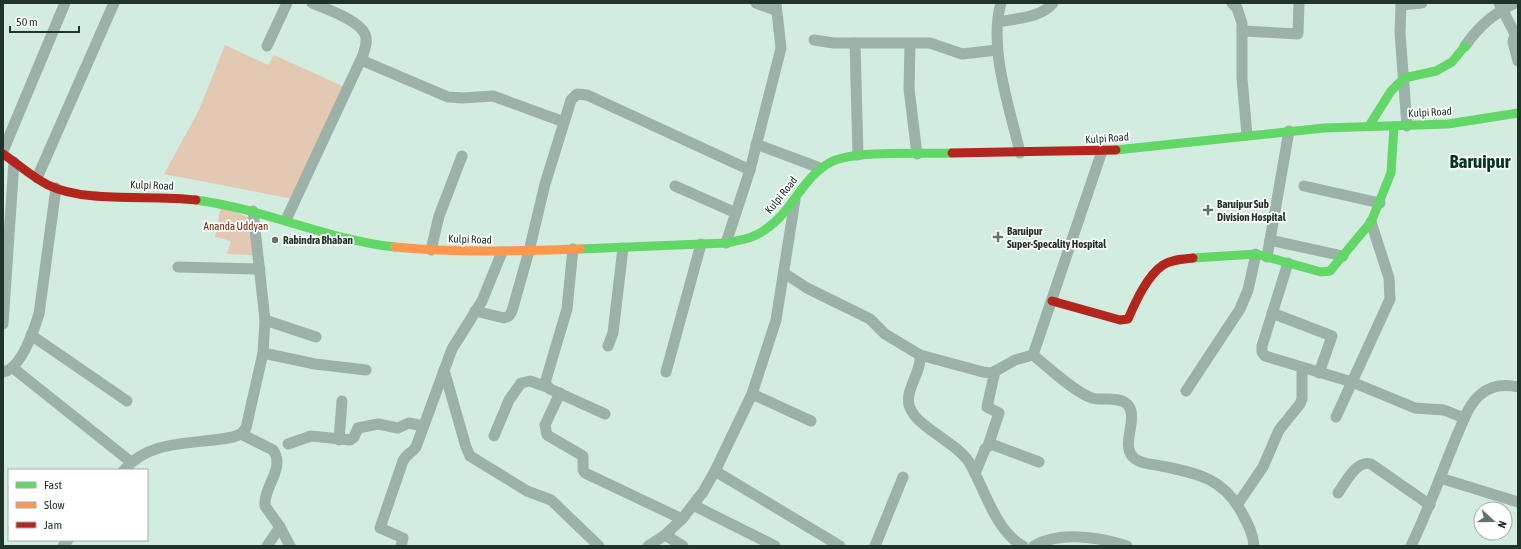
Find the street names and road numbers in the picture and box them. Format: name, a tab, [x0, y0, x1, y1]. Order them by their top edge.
street label: Kulpi Road	[1408, 105, 1452, 119]
street label: Kulpi Road	[1085, 130, 1129, 146]
street label: Kulpi Road	[763, 174, 799, 216]
street label: Kulpi Road	[130, 178, 174, 192]
street label: Kulpi Road	[448, 232, 492, 246]

